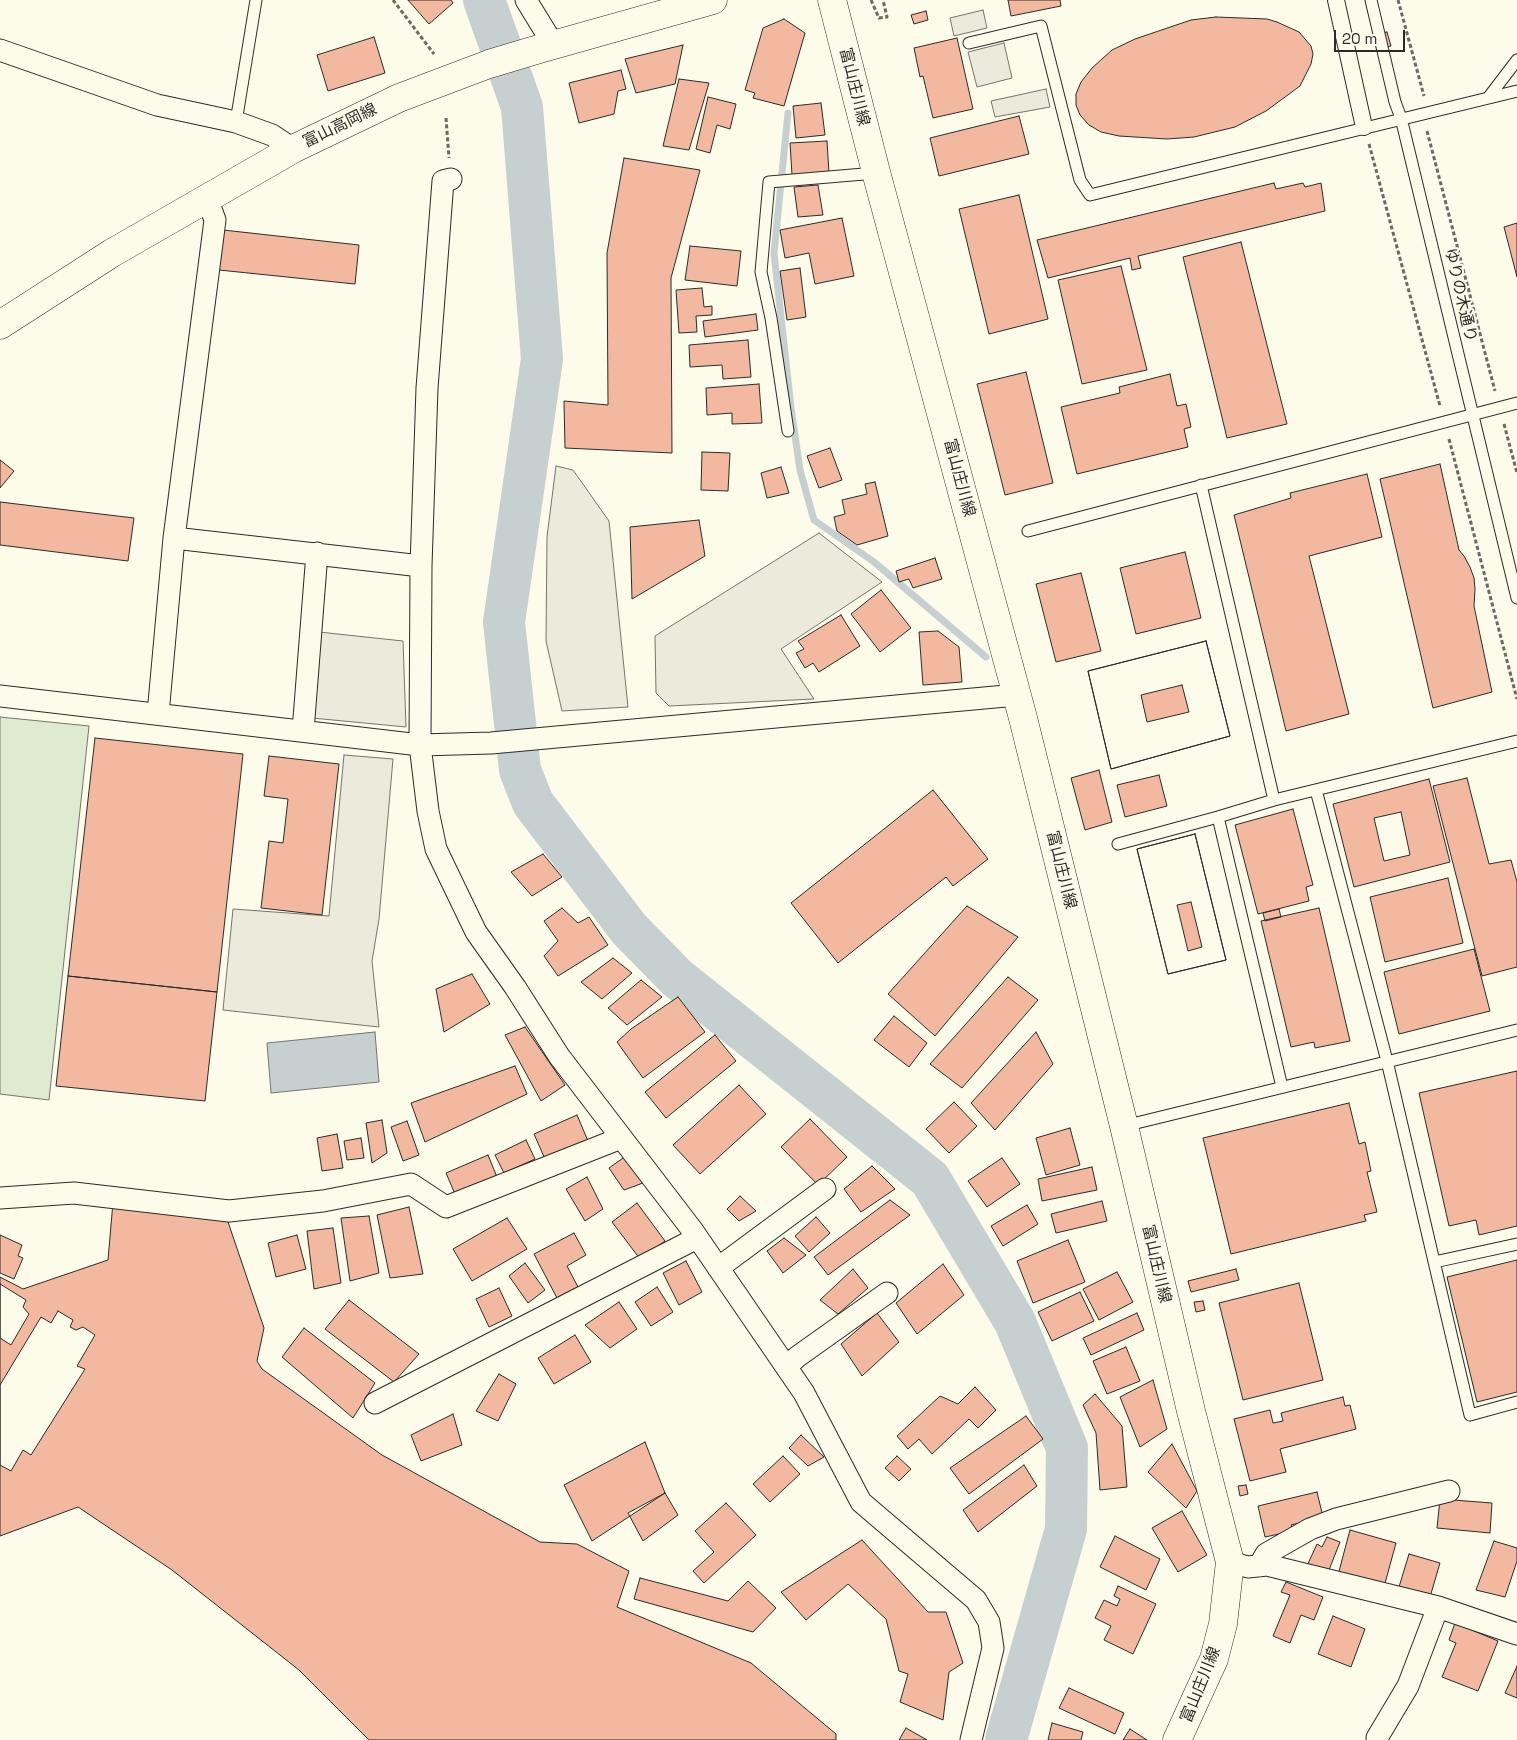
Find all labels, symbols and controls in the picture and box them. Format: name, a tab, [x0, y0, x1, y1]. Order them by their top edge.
scale bar	[1337, 20, 1408, 52]
text: 20 m	[1342, 29, 1377, 48]
street label: 富山庄川線	[835, 46, 873, 128]
street label: 富山高岡線	[300, 100, 380, 152]
street label: ゆりの木通り	[1440, 246, 1480, 344]
street label: 富山庄川線	[939, 437, 979, 519]
street label: 富山庄川線	[1042, 829, 1080, 911]
street label: 富山庄川線	[1138, 1223, 1174, 1305]
street label: 富山庄川線	[1177, 1644, 1225, 1726]

